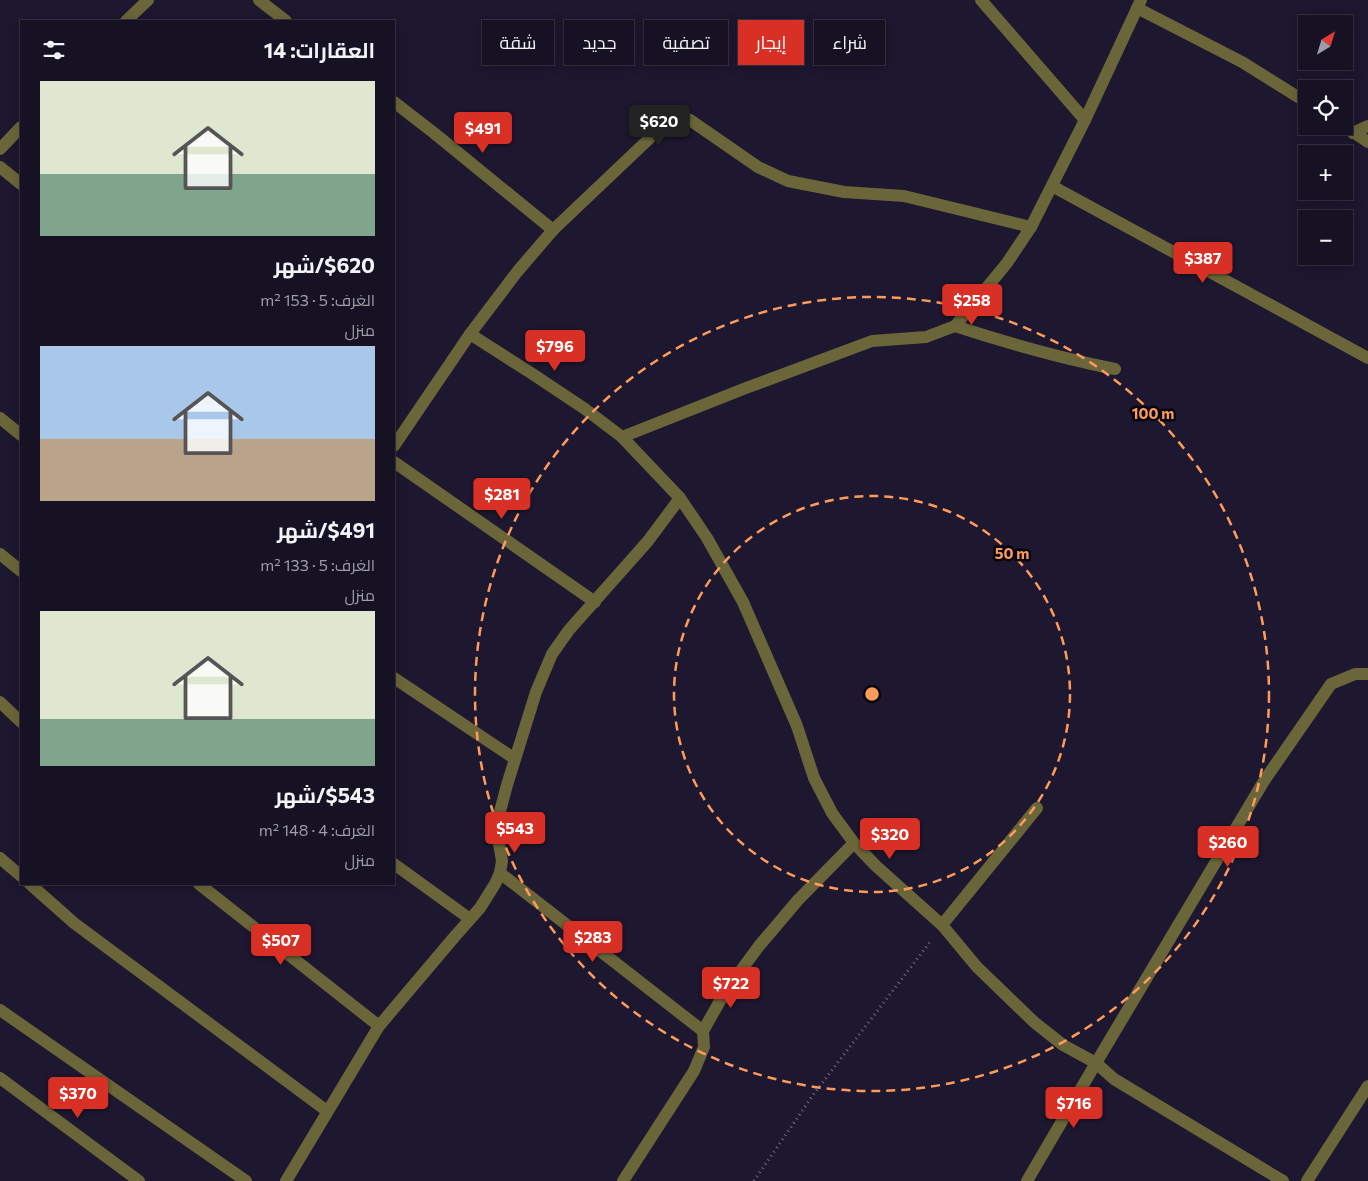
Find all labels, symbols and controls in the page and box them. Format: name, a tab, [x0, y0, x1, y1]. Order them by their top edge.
north arrow	[1298, 15, 1352, 70]
map controls	[1298, 15, 1353, 265]
chip: شقة	[482, 20, 554, 65]
chip: جديد	[564, 20, 634, 65]
chip: تصفية	[644, 20, 728, 65]
chip: إيجار	[738, 20, 804, 65]
chip: شراء	[814, 20, 885, 65]
icon: filters	[40, 36, 68, 64]
text: العقارات: 14	[264, 37, 375, 62]
button: locate	[1298, 80, 1353, 135]
pin: $620	[629, 104, 689, 147]
text: $620	[640, 111, 678, 130]
pin: $491	[453, 112, 513, 154]
icon: home	[163, 113, 253, 203]
text: $491	[465, 118, 501, 137]
button: +	[1298, 145, 1353, 200]
button: −	[1298, 210, 1353, 265]
pin: $387	[1173, 242, 1233, 284]
text: $387	[1184, 248, 1222, 267]
text: $620/شهر	[274, 252, 375, 277]
pin: $258	[942, 284, 1002, 326]
text: الغرف: 5 · 153 m²	[260, 290, 375, 309]
text: $258	[953, 290, 991, 309]
text: منزل	[345, 320, 375, 339]
pin: $796	[525, 330, 585, 372]
text: $796	[536, 336, 574, 355]
icon: home	[163, 378, 253, 468]
text: 100 m	[1132, 404, 1174, 422]
pin: $281	[472, 478, 532, 520]
text: $281	[484, 484, 520, 503]
text: $491/شهر	[277, 517, 375, 542]
text: 50 m	[995, 544, 1029, 562]
text: الغرف: 5 · 133 m²	[260, 555, 375, 574]
text: منزل	[345, 585, 375, 604]
icon: home	[163, 643, 253, 733]
centre of rings	[863, 685, 881, 703]
text: $543/شهر	[275, 782, 375, 807]
pin: $543	[485, 812, 545, 854]
text: $543	[496, 818, 534, 837]
pin: $320	[860, 818, 920, 860]
text: الغرف: 4 · 148 m²	[259, 820, 375, 839]
text: $320	[871, 824, 909, 843]
pin: $260	[1198, 826, 1258, 868]
text: $260	[1209, 832, 1247, 851]
text: منزل	[345, 850, 375, 869]
pin: $283	[563, 920, 623, 963]
pin: $507	[251, 924, 311, 966]
text: $283	[574, 927, 612, 946]
text: $507	[262, 930, 300, 949]
pin: $722	[701, 966, 761, 1009]
text: $722	[713, 973, 749, 992]
pin: $370	[48, 1076, 108, 1119]
text: $370	[59, 1083, 97, 1102]
pin: $716	[1044, 1086, 1104, 1129]
text: $716	[1056, 1093, 1092, 1112]

